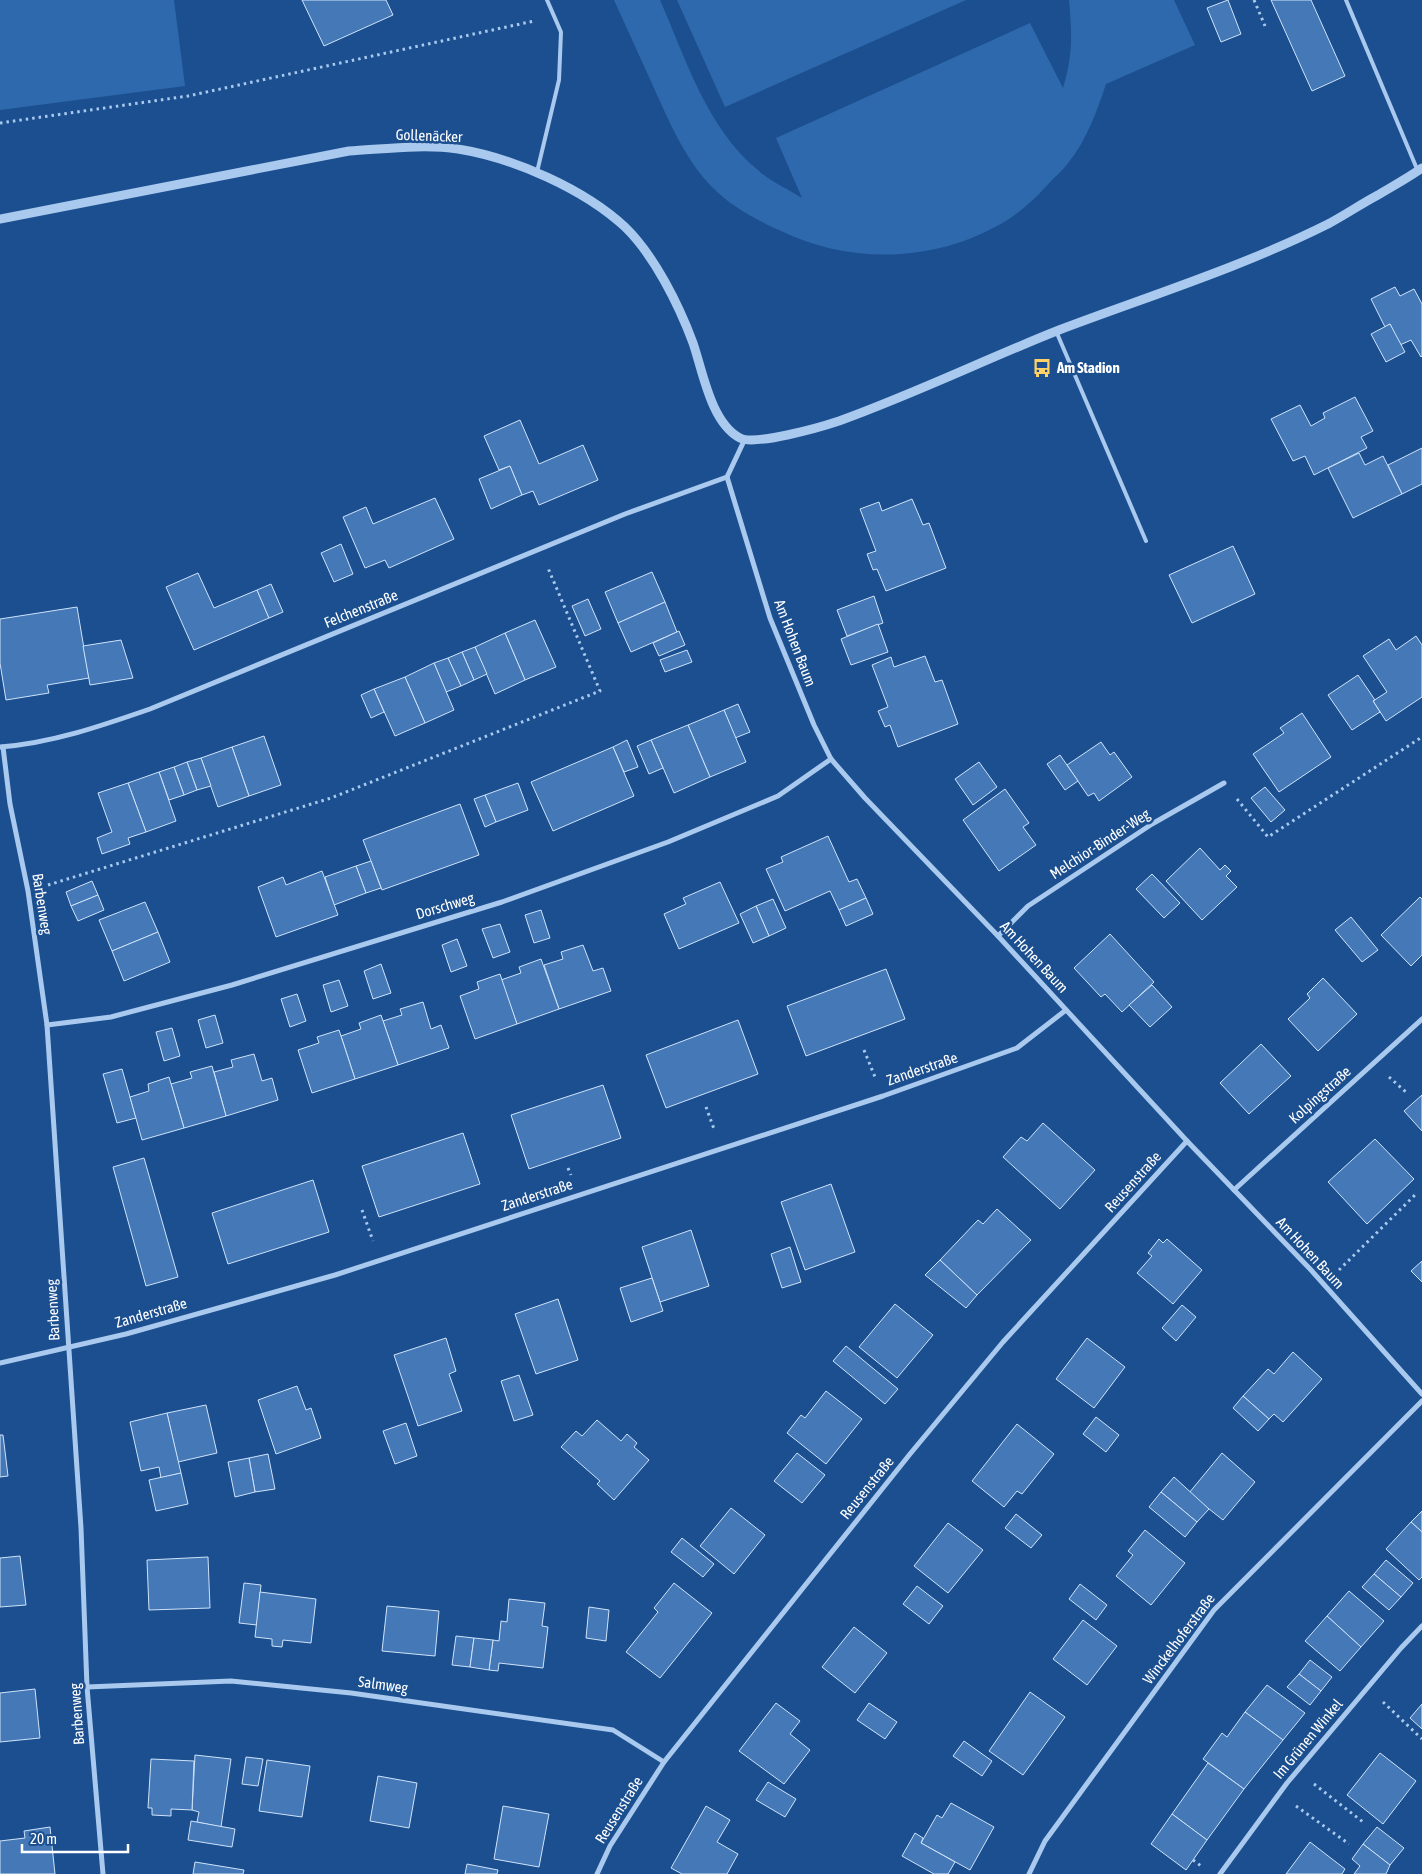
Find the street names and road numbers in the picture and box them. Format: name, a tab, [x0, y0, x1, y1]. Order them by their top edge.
street label: Gollenäcker	[395, 126, 463, 145]
street label: Felchenstraße	[322, 586, 400, 631]
street label: Am Hohen Baum	[771, 597, 820, 689]
street label: Melchior-Binder-Weg	[1047, 805, 1153, 882]
street label: Barbenweg	[29, 872, 56, 936]
street label: Dorschweg	[414, 888, 477, 922]
street label: Am Hohen Baum	[997, 917, 1072, 996]
street label: Zanderstraße	[884, 1048, 960, 1089]
street label: Kolpingstraße	[1285, 1062, 1354, 1127]
street label: Reusenstraße	[1101, 1148, 1164, 1215]
street label: Zanderstraße	[499, 1175, 575, 1214]
street label: Am Hohen Baum	[1273, 1213, 1348, 1292]
street label: Barbenweg	[42, 1278, 63, 1341]
street label: Zanderstraße	[113, 1294, 189, 1331]
street label: Reusenstraße	[836, 1453, 897, 1522]
street label: Winckelhoferstraße	[1139, 1590, 1218, 1687]
street label: Salmweg	[357, 1673, 410, 1696]
street label: Barbenweg	[66, 1682, 87, 1745]
street label: Im Grünen Winkel	[1269, 1696, 1346, 1782]
street label: Reusenstraße	[591, 1773, 646, 1846]

